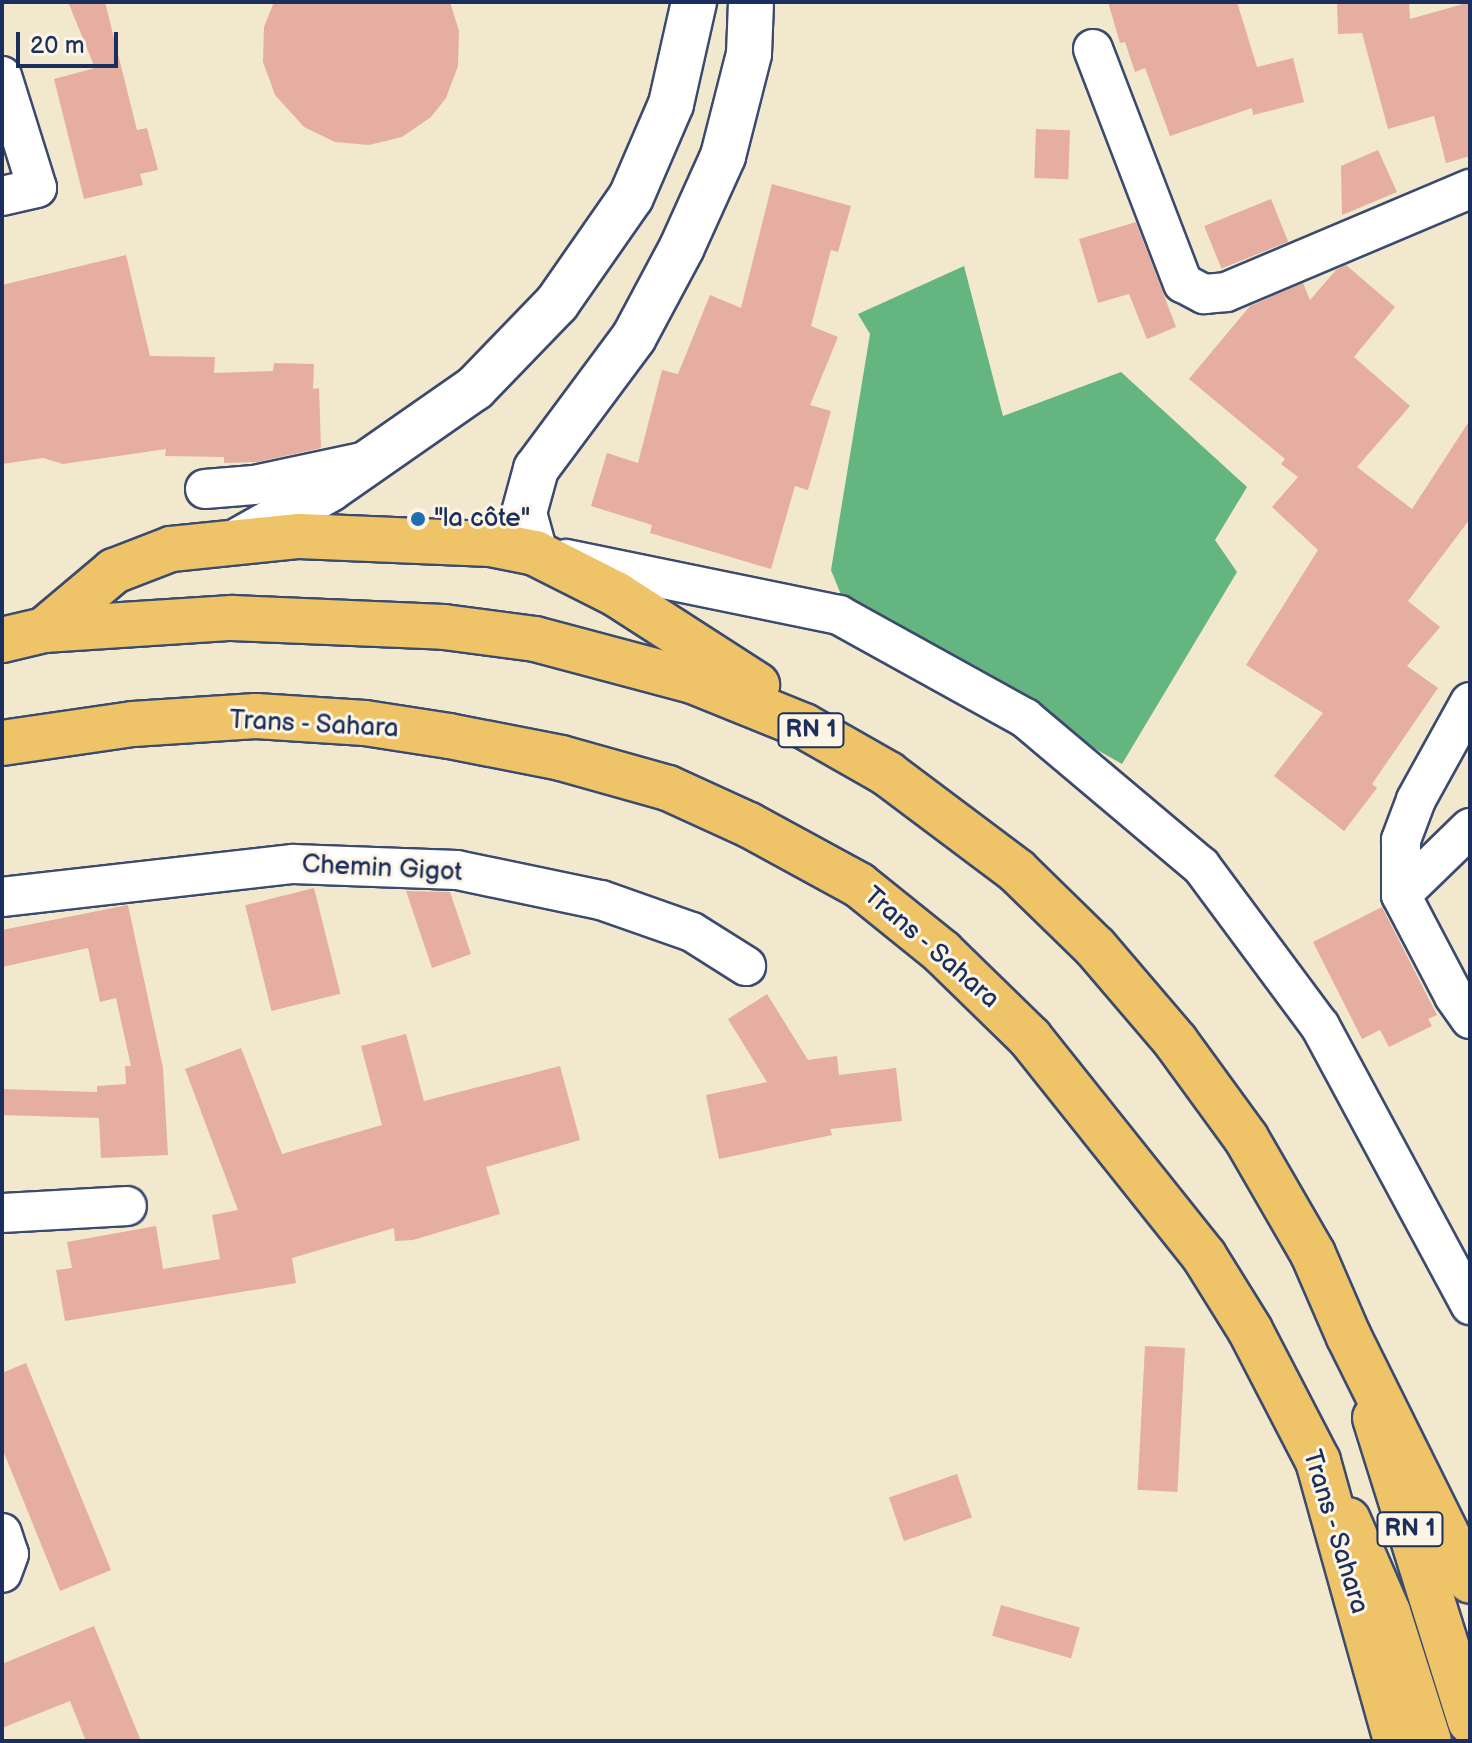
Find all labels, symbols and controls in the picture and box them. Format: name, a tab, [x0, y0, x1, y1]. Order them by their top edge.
scale bar	[20, 16, 122, 66]
text: 20 m	[30, 31, 85, 60]
place label: "la côte"	[434, 503, 530, 535]
marker: "la côte"	[409, 510, 427, 528]
street label: Trans - Sahara	[227, 705, 401, 745]
road number: RN 1	[777, 710, 845, 750]
street label: Chemin Gigot	[301, 849, 463, 889]
street label: Trans - Sahara	[856, 880, 1006, 1016]
street label: Trans - Sahara	[1295, 1445, 1375, 1619]
road number: RN 1	[1376, 1509, 1444, 1549]

